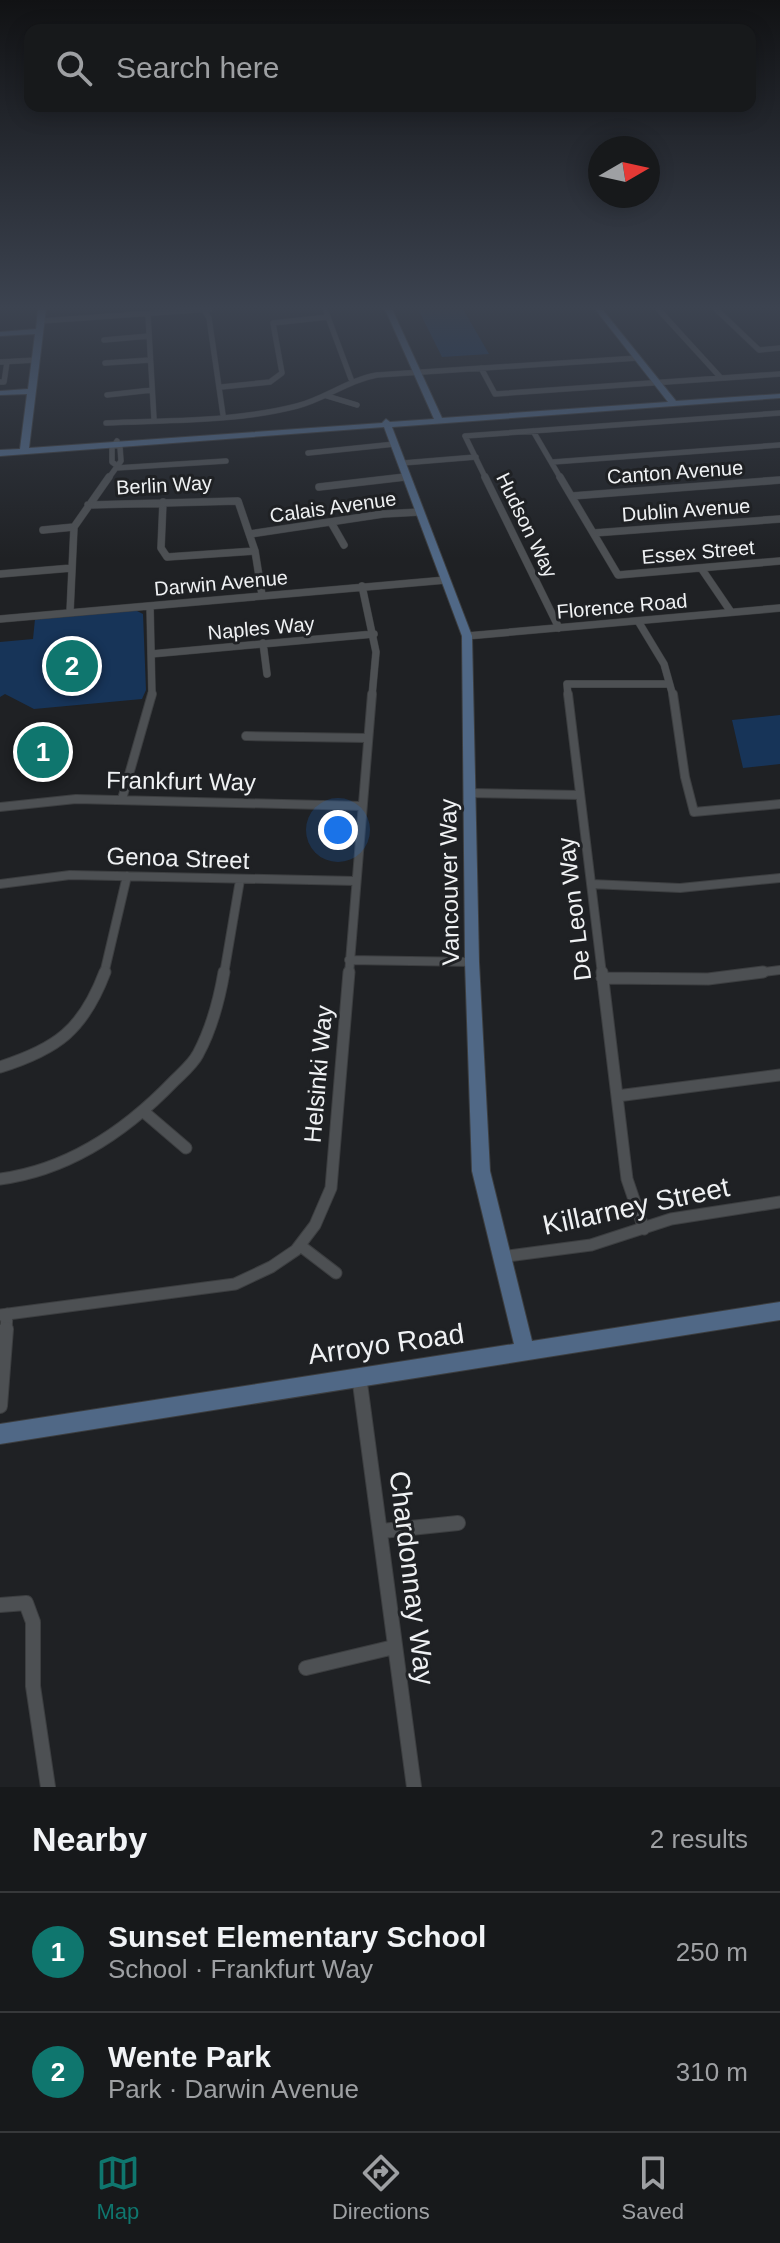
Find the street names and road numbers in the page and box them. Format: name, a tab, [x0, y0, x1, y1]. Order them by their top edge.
street label: Canton Avenue	[606, 456, 744, 488]
street label: Hudson Way	[492, 469, 562, 581]
street label: Berlin Way	[116, 472, 212, 498]
street label: Calais Avenue	[268, 487, 398, 527]
street label: Dublin Avenue	[621, 495, 751, 525]
street label: Essex Street	[641, 536, 756, 568]
street label: Darwin Avenue	[153, 566, 289, 600]
street label: Florence Road	[556, 589, 688, 623]
street label: Naples Way	[207, 612, 315, 644]
street label: Frankfurt Way	[106, 766, 256, 796]
street label: Vancouver Way	[434, 798, 464, 966]
street label: De Leon Way	[552, 836, 596, 982]
street label: Genoa Street	[106, 842, 250, 874]
street label: Helsinki Way	[299, 1004, 337, 1144]
street label: Killarney Street	[540, 1171, 732, 1241]
street label: Arroyo Road	[306, 1318, 466, 1370]
street label: Chardonnay Way	[383, 1469, 441, 1687]

